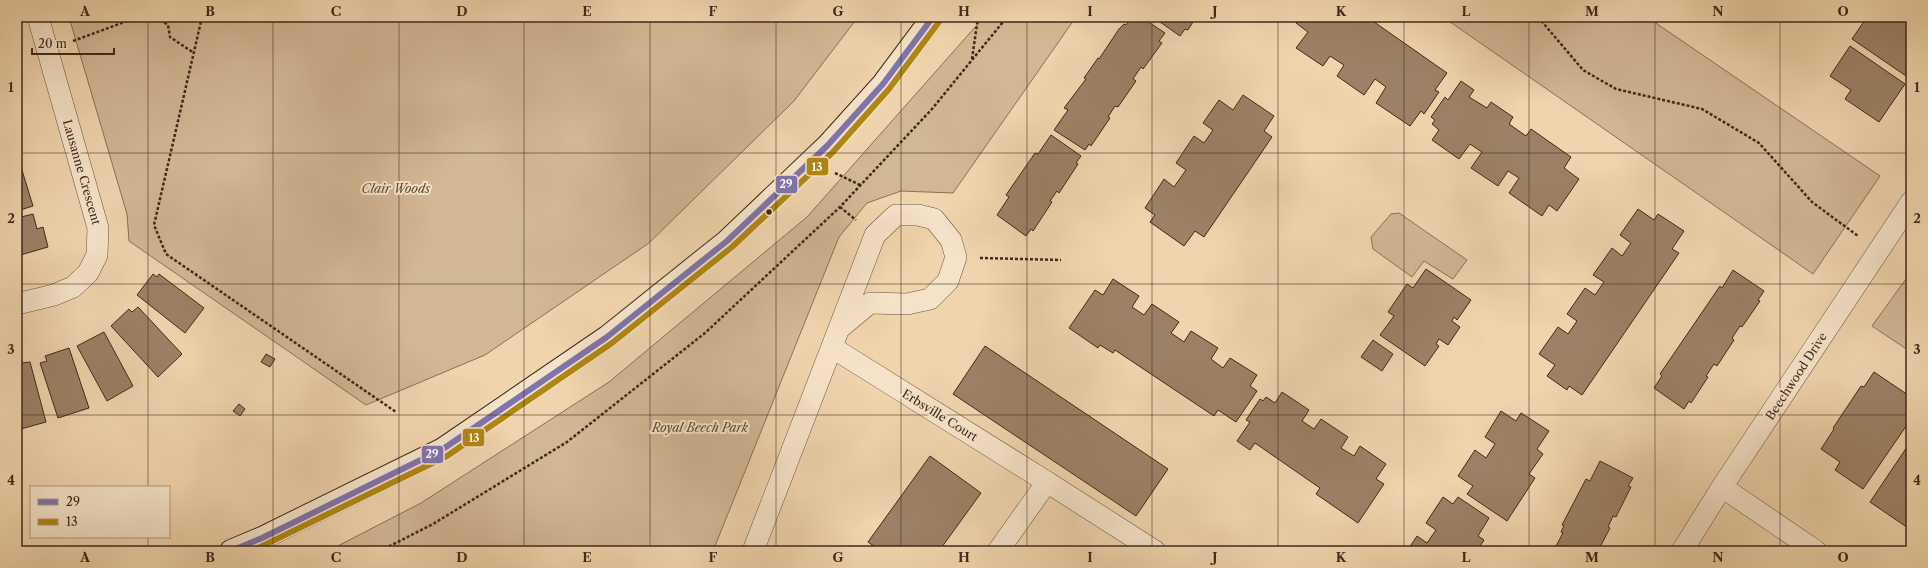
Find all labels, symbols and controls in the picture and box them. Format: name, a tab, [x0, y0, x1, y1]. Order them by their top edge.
text: A	[79, 3, 91, 19]
text: B	[205, 3, 215, 19]
text: C	[331, 3, 341, 19]
text: D	[456, 3, 468, 19]
text: E	[582, 3, 592, 19]
text: F	[709, 3, 718, 19]
text: G	[832, 3, 844, 19]
text: H	[958, 3, 970, 19]
text: I	[1087, 3, 1093, 19]
text: J	[1210, 3, 1218, 19]
text: K	[1336, 3, 1347, 19]
text: L	[1462, 3, 1471, 19]
text: M	[1585, 3, 1599, 19]
text: N	[1712, 3, 1724, 19]
text: O	[1837, 3, 1849, 19]
scale bar	[32, 30, 114, 56]
text: 20 m	[38, 36, 67, 51]
text: 1	[8, 79, 14, 95]
text: 1	[1914, 79, 1920, 95]
street label: Lausanne Crescent	[60, 118, 104, 227]
line badge: 13	[806, 157, 829, 176]
text: 13	[811, 160, 823, 174]
line badge: 29	[775, 175, 798, 194]
text: 29	[779, 177, 793, 191]
park label: Clair Woods	[362, 181, 431, 196]
unlabelled marker	[764, 207, 774, 217]
text: 2	[7, 210, 15, 226]
text: 2	[1913, 210, 1921, 226]
street label: Beechwood Drive	[1762, 329, 1830, 423]
text: 3	[7, 341, 15, 357]
text: 3	[1913, 341, 1921, 357]
street label: Erbsville Court	[899, 386, 981, 445]
park label: Royal Beech Park	[651, 420, 749, 435]
line badge: 13	[462, 428, 485, 447]
text: 13	[468, 431, 480, 445]
line badge: 29	[421, 445, 444, 464]
text: 29	[425, 447, 439, 461]
text: 4	[7, 472, 15, 488]
text: 4	[1913, 472, 1921, 488]
legend	[30, 486, 170, 538]
text: 29	[66, 494, 80, 509]
text: 13	[66, 514, 78, 529]
text: A	[79, 549, 91, 565]
text: B	[205, 549, 215, 565]
text: C	[331, 549, 341, 565]
text: D	[456, 549, 468, 565]
text: E	[582, 549, 592, 565]
text: F	[709, 549, 718, 565]
text: G	[832, 549, 844, 565]
text: H	[958, 549, 970, 565]
text: I	[1087, 549, 1093, 565]
text: J	[1210, 549, 1218, 565]
text: K	[1336, 549, 1347, 565]
text: L	[1462, 549, 1471, 565]
text: M	[1585, 549, 1599, 565]
text: N	[1712, 549, 1724, 565]
text: O	[1837, 549, 1849, 565]

